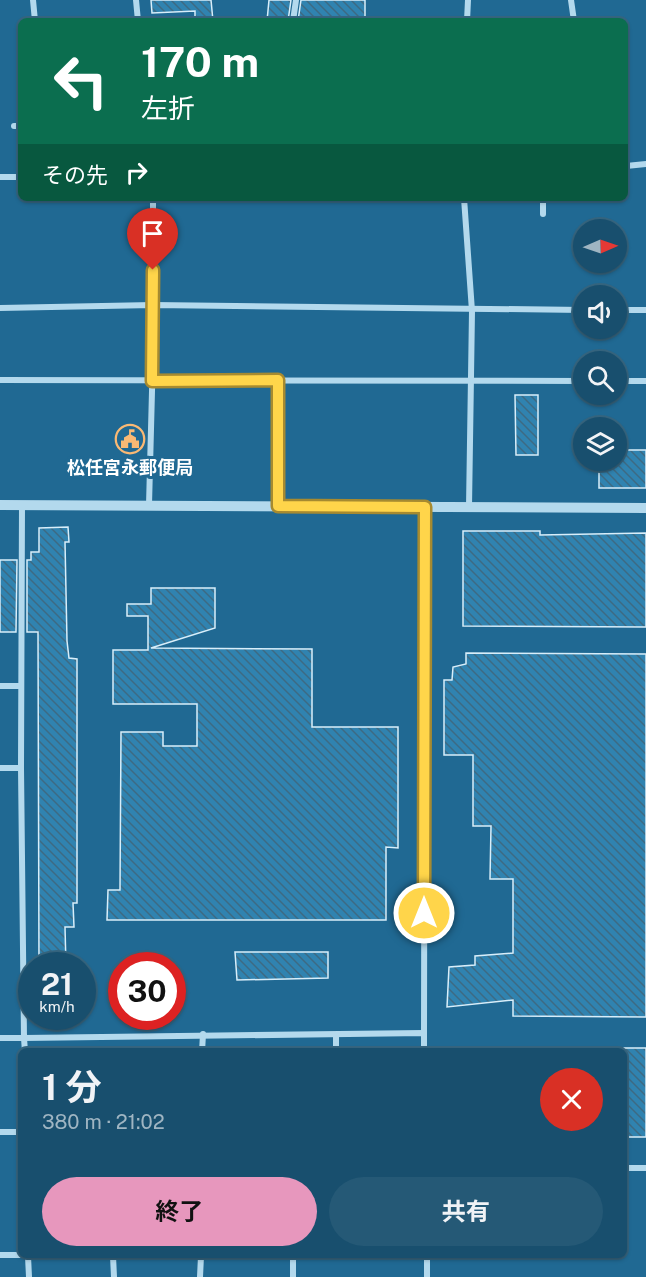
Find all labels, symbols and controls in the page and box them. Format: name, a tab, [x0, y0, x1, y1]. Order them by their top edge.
text: 170 m	[141, 37, 259, 86]
icon: left	[42, 42, 120, 120]
text: 左折	[141, 92, 195, 124]
icon: right	[120, 156, 153, 189]
text: その先	[42, 162, 108, 188]
pin	[127, 208, 178, 270]
icon: arrive	[136, 217, 169, 250]
north arrow	[573, 219, 627, 273]
map controls	[573, 219, 627, 471]
button: sound	[573, 285, 627, 339]
button: search	[573, 351, 627, 405]
button: layers	[573, 417, 627, 471]
public building icon: 松任宮永郵便局	[114, 423, 146, 455]
place label: 松任宮永郵便局	[67, 457, 193, 478]
position arrow	[392, 881, 456, 945]
speed limit sign: 30	[108, 952, 186, 1030]
text: 21	[41, 966, 73, 1002]
text: km/h	[39, 998, 75, 1015]
text: 1 分	[42, 1066, 102, 1108]
button: close	[540, 1068, 603, 1131]
text: 380 m · 21:02	[42, 1110, 165, 1134]
button: 終了	[42, 1177, 317, 1246]
button: 共有	[329, 1177, 603, 1246]

